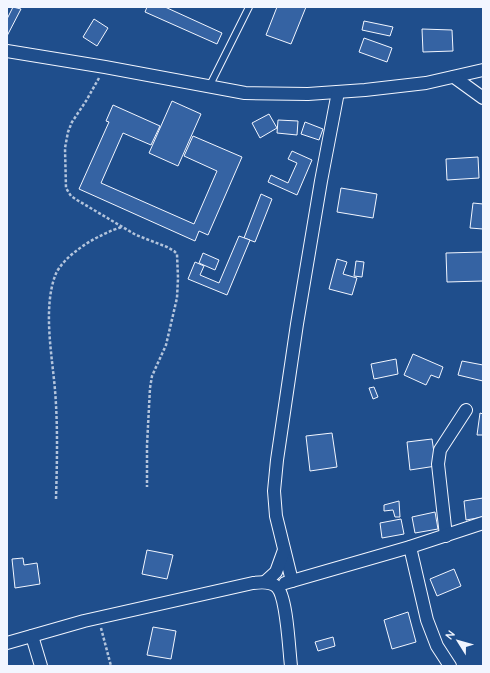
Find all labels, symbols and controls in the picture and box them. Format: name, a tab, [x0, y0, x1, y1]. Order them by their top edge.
north arrow	[438, 621, 478, 661]
text: N	[442, 628, 458, 642]

